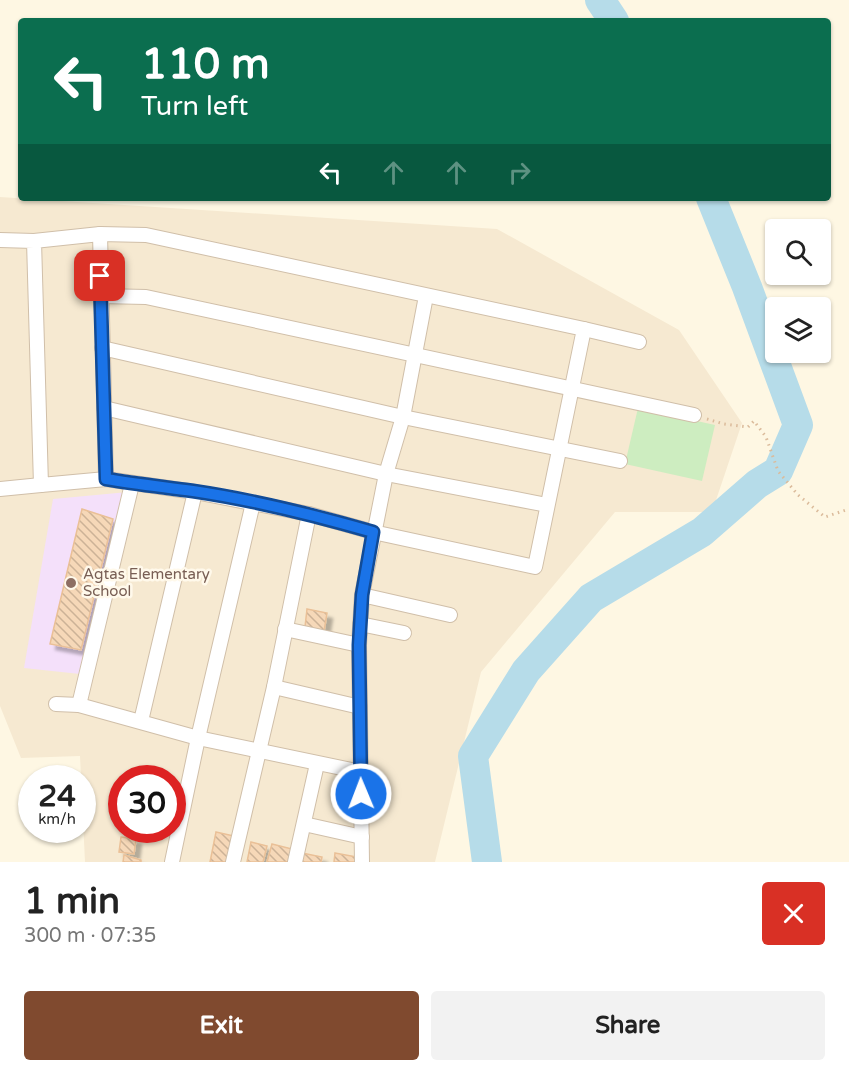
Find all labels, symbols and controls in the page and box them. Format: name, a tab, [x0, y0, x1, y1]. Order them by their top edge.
text: 110 m	[141, 39, 270, 90]
icon: left	[42, 42, 120, 120]
text: Turn left	[141, 90, 248, 123]
icon: left	[314, 156, 347, 189]
icon: ahead	[377, 156, 410, 189]
icon: ahead	[440, 156, 473, 189]
icon: right	[503, 156, 536, 189]
map controls	[765, 219, 831, 363]
button: search	[765, 219, 831, 285]
pin	[74, 250, 125, 301]
icon: arrive	[83, 259, 116, 292]
button: layers	[765, 297, 831, 363]
place label: Agtas Elementary School	[83, 565, 210, 600]
marker: Agtas Elementary School	[64, 576, 78, 590]
position arrow	[329, 762, 393, 826]
speed limit sign: 30	[108, 765, 186, 843]
text: 24	[38, 778, 76, 815]
text: km/h	[38, 810, 76, 828]
text: 1 min	[24, 880, 120, 923]
button: close	[762, 882, 825, 945]
text: 300 m · 07:35	[24, 924, 156, 948]
button: Exit	[24, 991, 419, 1060]
button: Share	[431, 991, 825, 1060]

